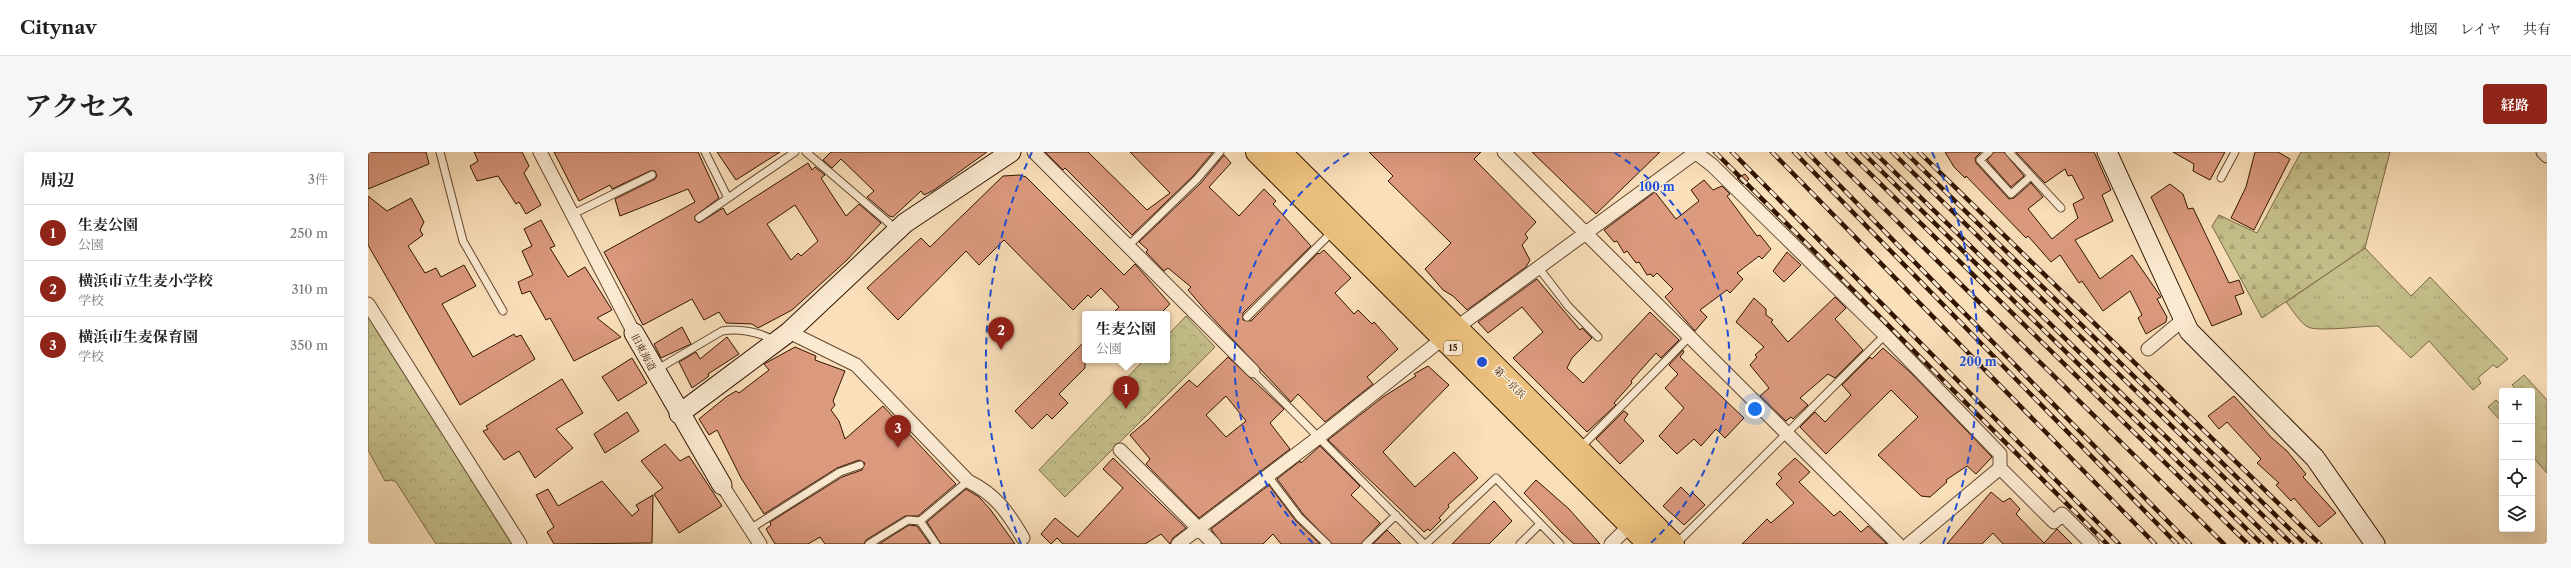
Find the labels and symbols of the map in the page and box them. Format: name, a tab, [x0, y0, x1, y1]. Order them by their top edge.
text: 100 m	[1639, 179, 1675, 194]
pin: 2	[988, 317, 1014, 350]
street label: 旧東海道	[628, 332, 659, 373]
road number: 15	[1444, 341, 1462, 355]
text: 200 m	[1959, 354, 1997, 369]
centre of rings	[1475, 355, 1489, 369]
street label: 第一京浜	[1491, 364, 1528, 401]
pin: 1	[1113, 376, 1139, 409]
your location	[1745, 399, 1765, 419]
pin: 3	[885, 415, 911, 448]

